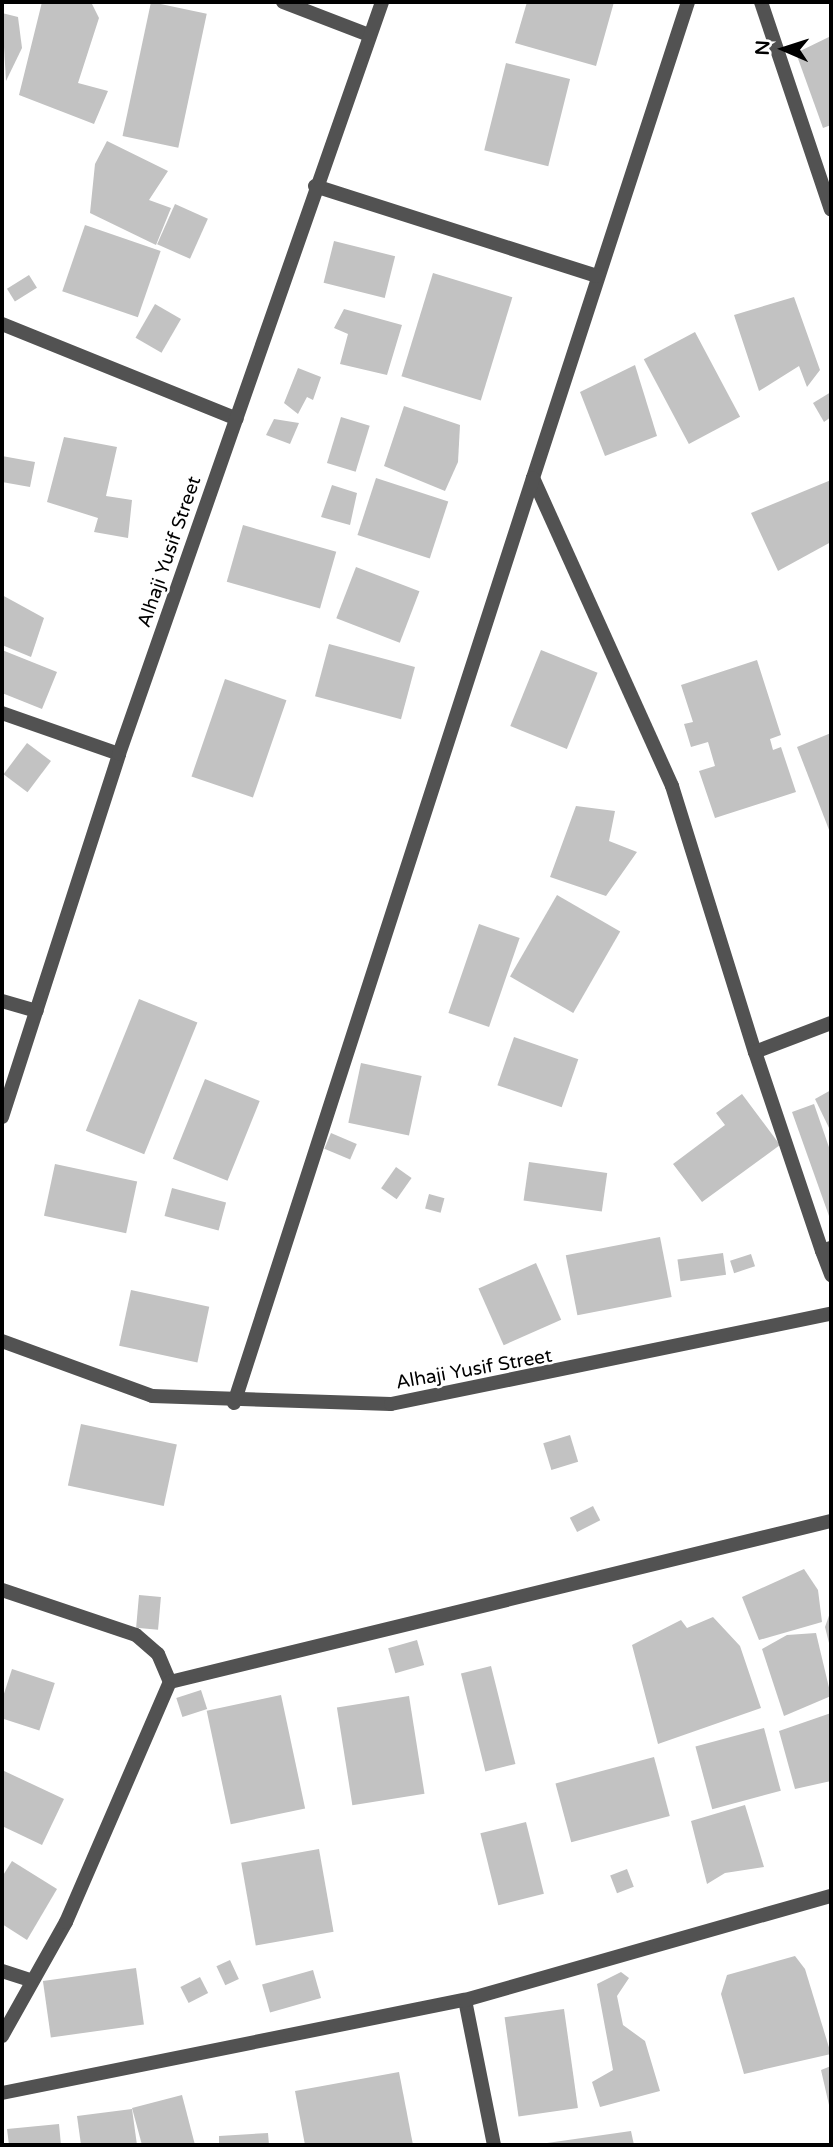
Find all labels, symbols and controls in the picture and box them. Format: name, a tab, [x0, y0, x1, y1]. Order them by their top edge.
north arrow	[749, 14, 819, 84]
text: N	[752, 40, 774, 56]
street label: Alhaji Yusif Street	[133, 473, 207, 631]
street label: Alhaji Yusif Street	[394, 1345, 554, 1395]

